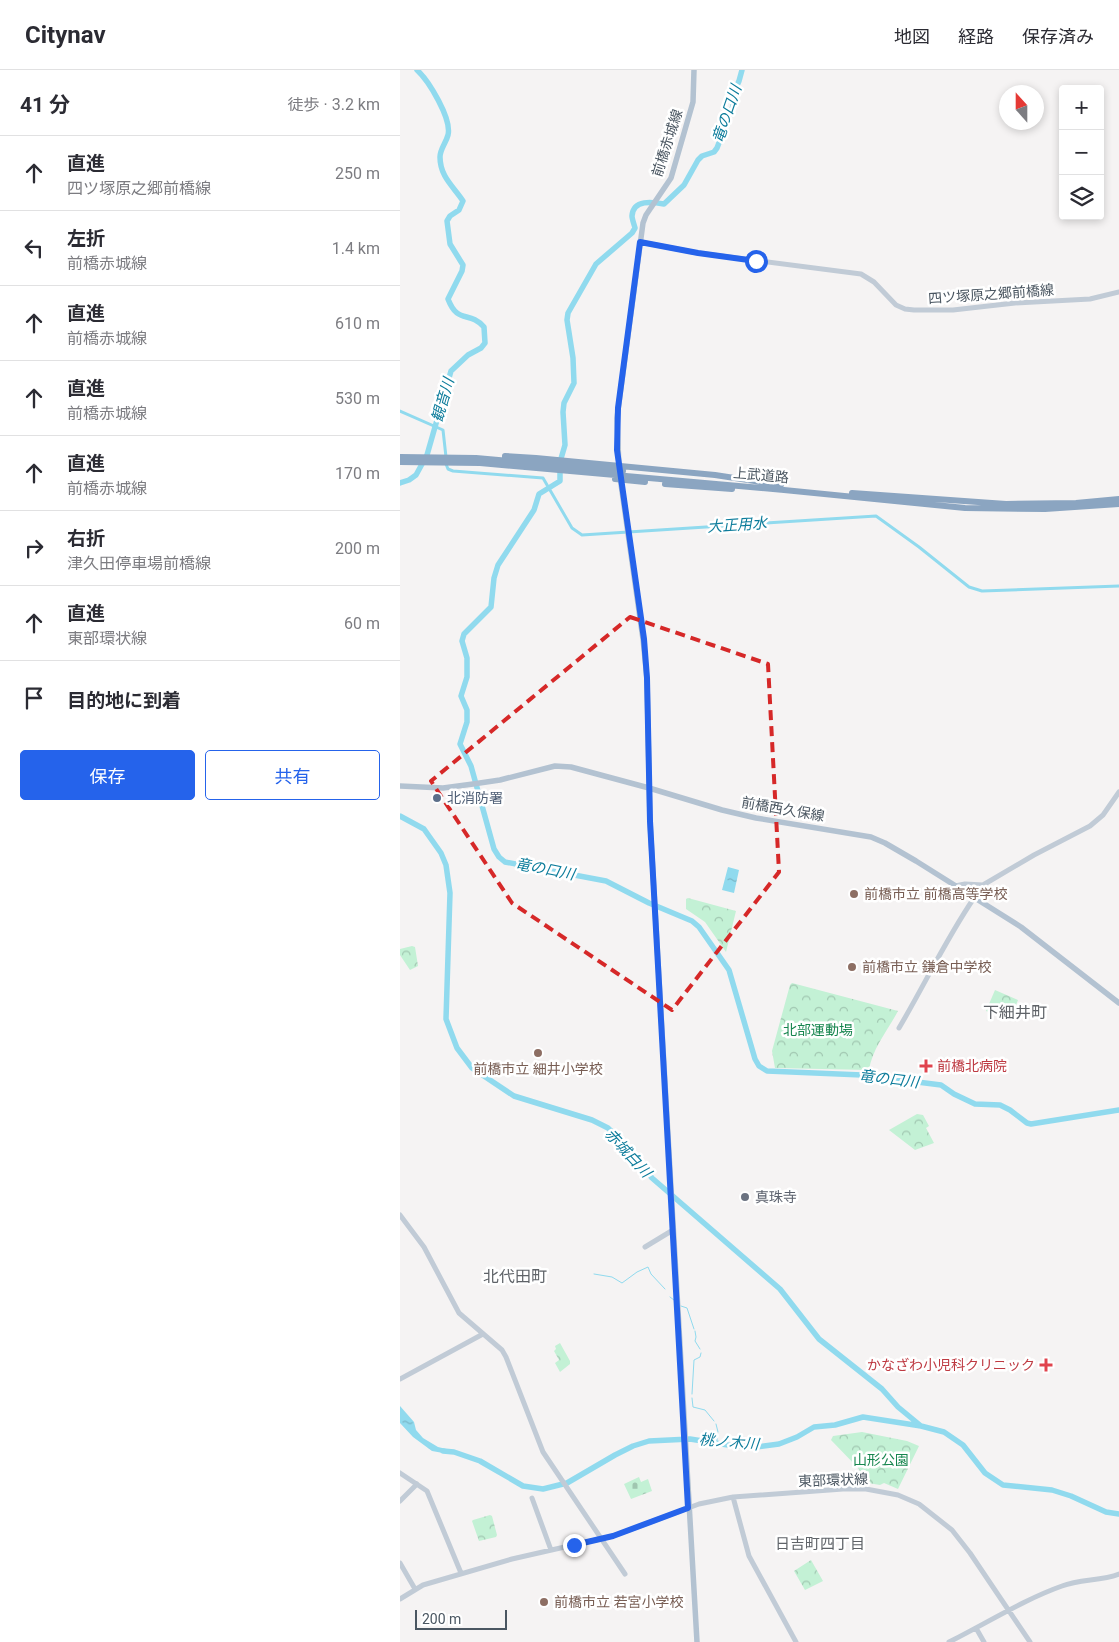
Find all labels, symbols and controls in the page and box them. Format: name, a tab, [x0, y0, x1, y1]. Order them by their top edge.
text: Citynav	[25, 21, 106, 49]
text: 地図	[894, 26, 930, 47]
text: 経路	[958, 26, 994, 47]
text: 保存済み	[1022, 26, 1094, 47]
water label: 竜の口川	[709, 81, 746, 145]
north arrow	[999, 85, 1044, 130]
map controls	[1059, 85, 1104, 220]
button: +	[1059, 85, 1104, 130]
text: 41 分	[20, 93, 70, 117]
text: 徒歩 · 3.2 km	[288, 95, 380, 114]
street label: 前橋赤城線	[649, 107, 685, 179]
button: −	[1059, 130, 1104, 175]
text: 直進	[67, 152, 105, 175]
icon: ahead	[20, 159, 48, 187]
text: 250 m	[335, 164, 380, 183]
button: layers	[1059, 175, 1104, 220]
text: 四ツ塚原之郷前橋線	[67, 179, 211, 198]
text: 左折	[67, 227, 105, 250]
icon: left	[20, 234, 48, 262]
text: 1.4 km	[332, 239, 380, 258]
route start	[745, 250, 768, 273]
text: 前橋赤城線	[67, 254, 147, 273]
street label: 四ツ塚原之郷前橋線	[928, 282, 1054, 306]
text: 直進	[67, 302, 105, 325]
icon: ahead	[20, 309, 48, 337]
text: 610 m	[335, 314, 380, 333]
text: 前橋赤城線	[67, 329, 147, 348]
water label: 観音川	[428, 374, 458, 424]
text: 直進	[67, 377, 105, 400]
icon: ahead	[20, 384, 48, 412]
text: 530 m	[335, 389, 380, 408]
text: 前橋赤城線	[67, 404, 147, 423]
text: 直進	[67, 452, 105, 475]
icon: ahead	[20, 459, 48, 487]
text: 170 m	[335, 464, 380, 483]
street label: 上武道路	[732, 465, 790, 485]
text: 前橋赤城線	[67, 479, 147, 498]
water label: 大正用水	[706, 514, 770, 536]
text: 右折	[67, 527, 105, 550]
icon: right	[20, 534, 48, 562]
text: 200 m	[335, 539, 380, 558]
text: 津久田停車場前橋線	[67, 554, 211, 573]
text: 直進	[67, 602, 105, 625]
icon: ahead	[20, 609, 48, 637]
text: 60 m	[344, 614, 380, 633]
text: 東部環状線	[67, 629, 147, 648]
icon: arrive	[20, 684, 48, 712]
text: 目的地に到着	[67, 689, 181, 712]
button: 保存	[20, 750, 195, 800]
button: 共有	[205, 750, 380, 800]
place label: 北消防署	[447, 790, 503, 806]
marker: 北消防署	[431, 792, 443, 804]
street label: 前橋西久保線	[740, 794, 826, 824]
water label: 竜の口川	[514, 854, 578, 884]
place label: 前橋市立 前橋高等学校	[864, 886, 1007, 902]
marker: 前橋市立 前橋高等学校	[848, 888, 860, 900]
place label: 前橋市立 鎌倉中学校	[862, 959, 991, 975]
marker: 前橋市立 鎌倉中学校	[846, 961, 858, 973]
district label: 下細井町	[983, 1003, 1047, 1022]
park label: 北部運動場	[783, 1022, 853, 1038]
marker: 前橋市立 細井小学校	[532, 1047, 544, 1059]
place label: 前橋北病院	[937, 1058, 1007, 1074]
marker: 前橋北病院	[919, 1059, 933, 1073]
place label: 前橋市立 細井小学校	[473, 1061, 603, 1077]
water label: 竜の口川	[858, 1066, 922, 1092]
water label: 赤城白川	[601, 1125, 656, 1183]
place label: 真珠寺	[755, 1189, 797, 1205]
marker: 真珠寺	[739, 1191, 751, 1203]
district label: 北代田町	[483, 1267, 547, 1286]
place label: かなざわ小児科クリニック	[867, 1357, 1035, 1373]
marker: かなざわ小児科クリニック	[1039, 1358, 1053, 1372]
water label: 桃ノ木川	[698, 1430, 762, 1454]
park label: 山形公園	[853, 1452, 909, 1468]
street label: 東部環状線	[798, 1471, 868, 1489]
route end	[563, 1534, 586, 1557]
district label: 日吉町四丁目	[775, 1535, 865, 1553]
place label: 前橋市立 若宮小学校	[554, 1594, 683, 1610]
marker: 前橋市立 若宮小学校	[538, 1596, 550, 1608]
scale bar	[415, 1607, 508, 1630]
text: 200 m	[422, 1611, 461, 1627]

